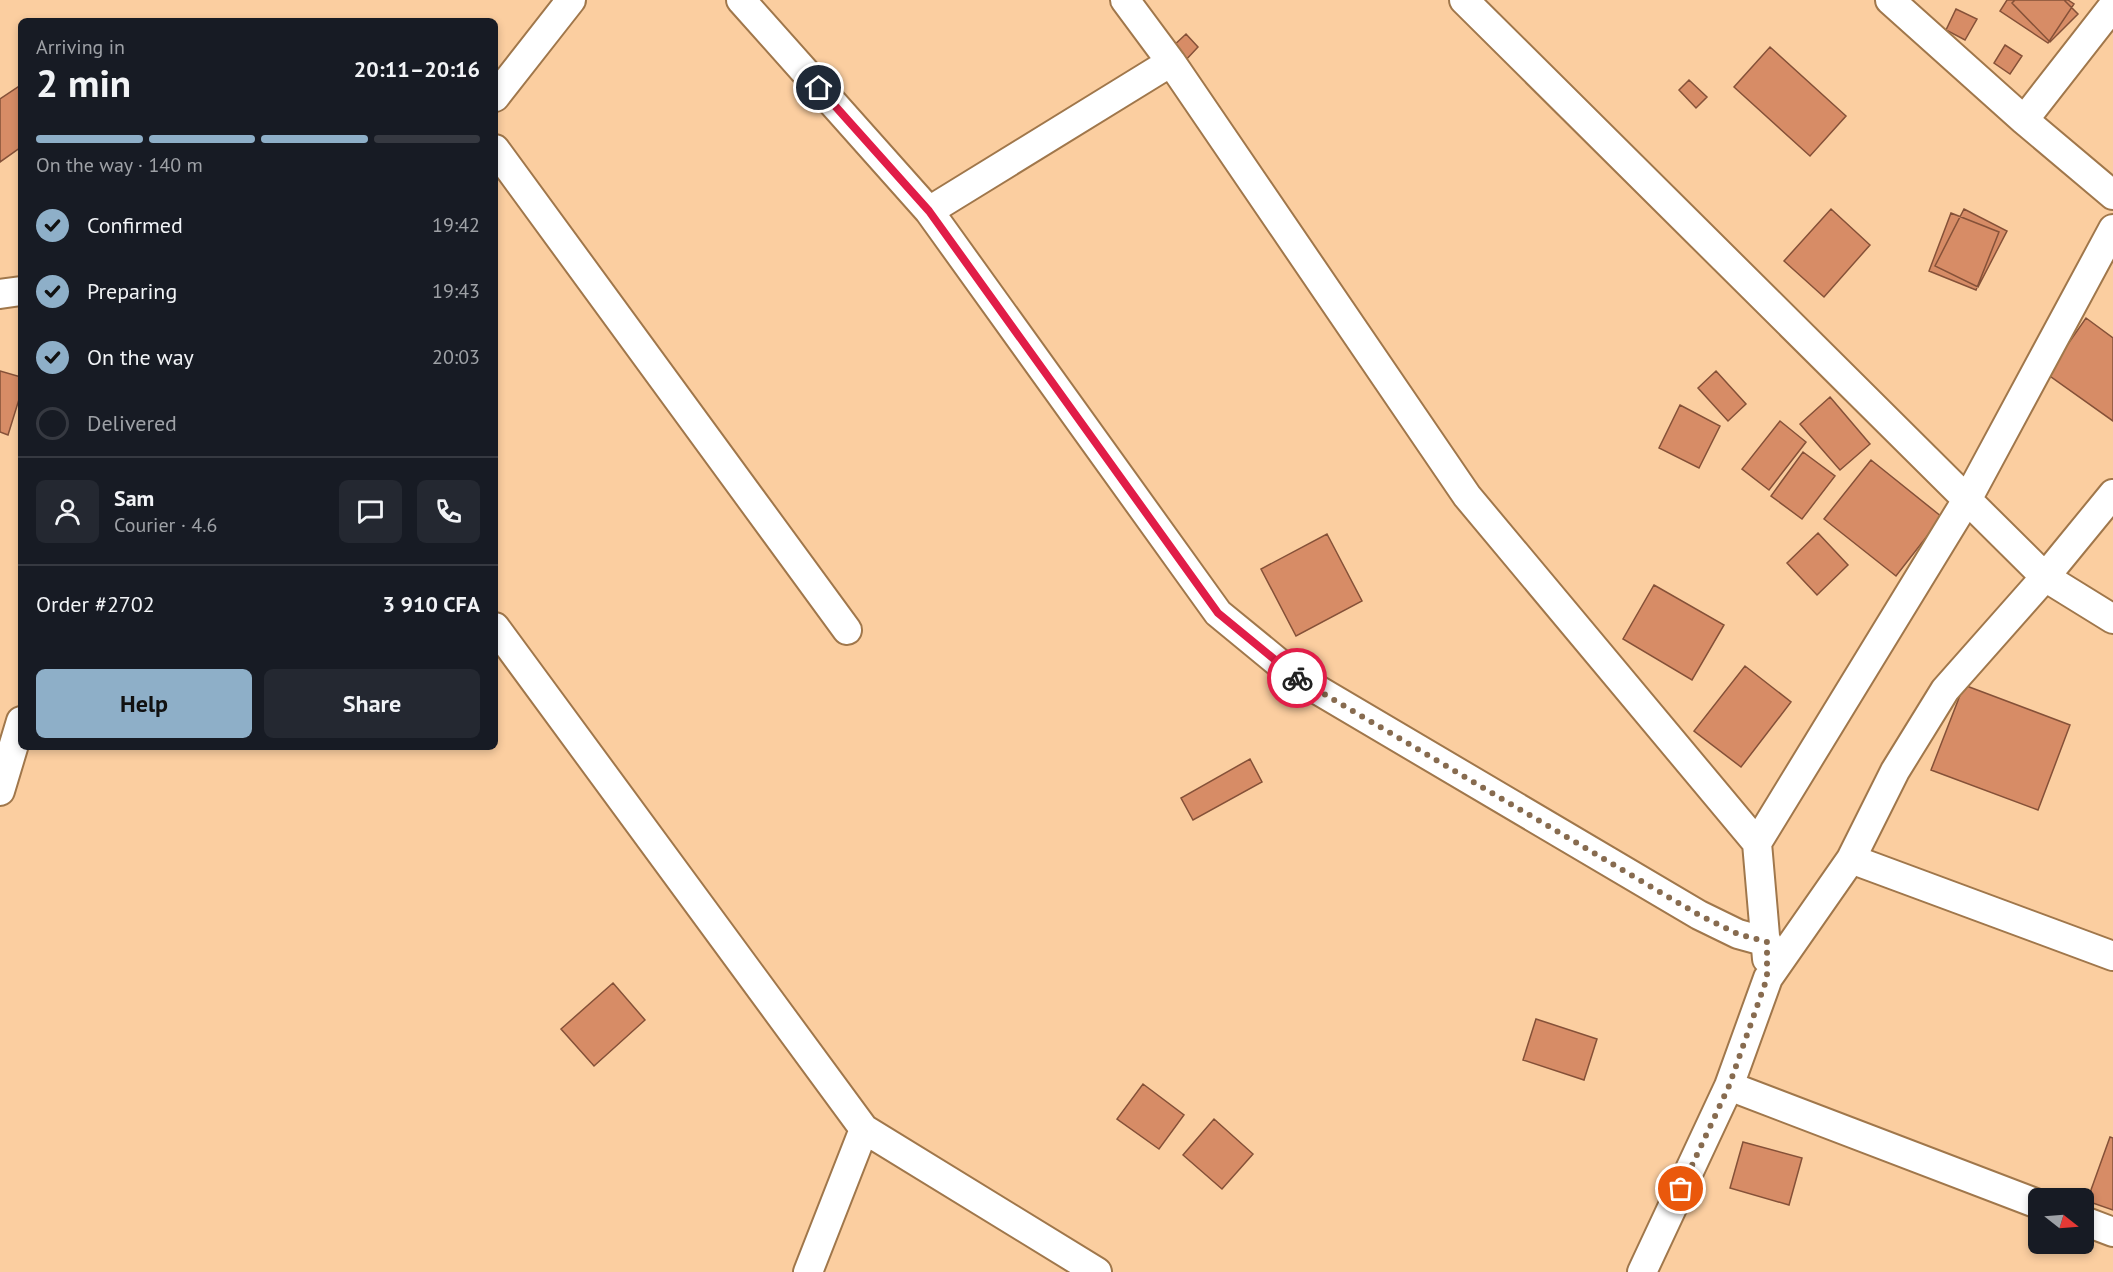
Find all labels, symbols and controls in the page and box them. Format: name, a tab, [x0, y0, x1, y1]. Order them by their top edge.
text: Arriving in	[36, 34, 125, 60]
text: 20:11–20:16	[354, 55, 480, 83]
text: 2 min	[36, 57, 131, 108]
pin	[793, 62, 844, 113]
icon: home	[802, 71, 835, 104]
text: On the way · 140 m	[36, 152, 203, 178]
icon: check	[36, 209, 69, 242]
text: Confirmed	[87, 211, 183, 239]
text: 19:42	[432, 212, 480, 238]
icon: check	[36, 275, 69, 308]
text: Preparing	[87, 277, 177, 305]
text: 19:43	[432, 278, 480, 304]
icon: check	[36, 341, 69, 374]
text: On the way	[87, 343, 194, 371]
text: 20:03	[432, 344, 480, 370]
text: Delivered	[87, 409, 177, 437]
button: person	[36, 480, 99, 543]
button: chat	[339, 480, 402, 543]
button: phone	[417, 480, 480, 543]
text: Sam	[114, 484, 154, 512]
text: Courier · 4.6	[114, 512, 217, 538]
text: Order #2702	[36, 590, 155, 618]
text: 3 910 CFA	[382, 590, 480, 618]
courier	[1267, 648, 1327, 708]
icon: bike	[1281, 662, 1314, 695]
button: Help	[36, 669, 252, 738]
button: Share	[264, 669, 480, 738]
pin	[1655, 1163, 1706, 1214]
icon: bag	[1664, 1172, 1697, 1205]
north arrow	[2028, 1188, 2094, 1254]
map controls	[2028, 1188, 2094, 1254]

